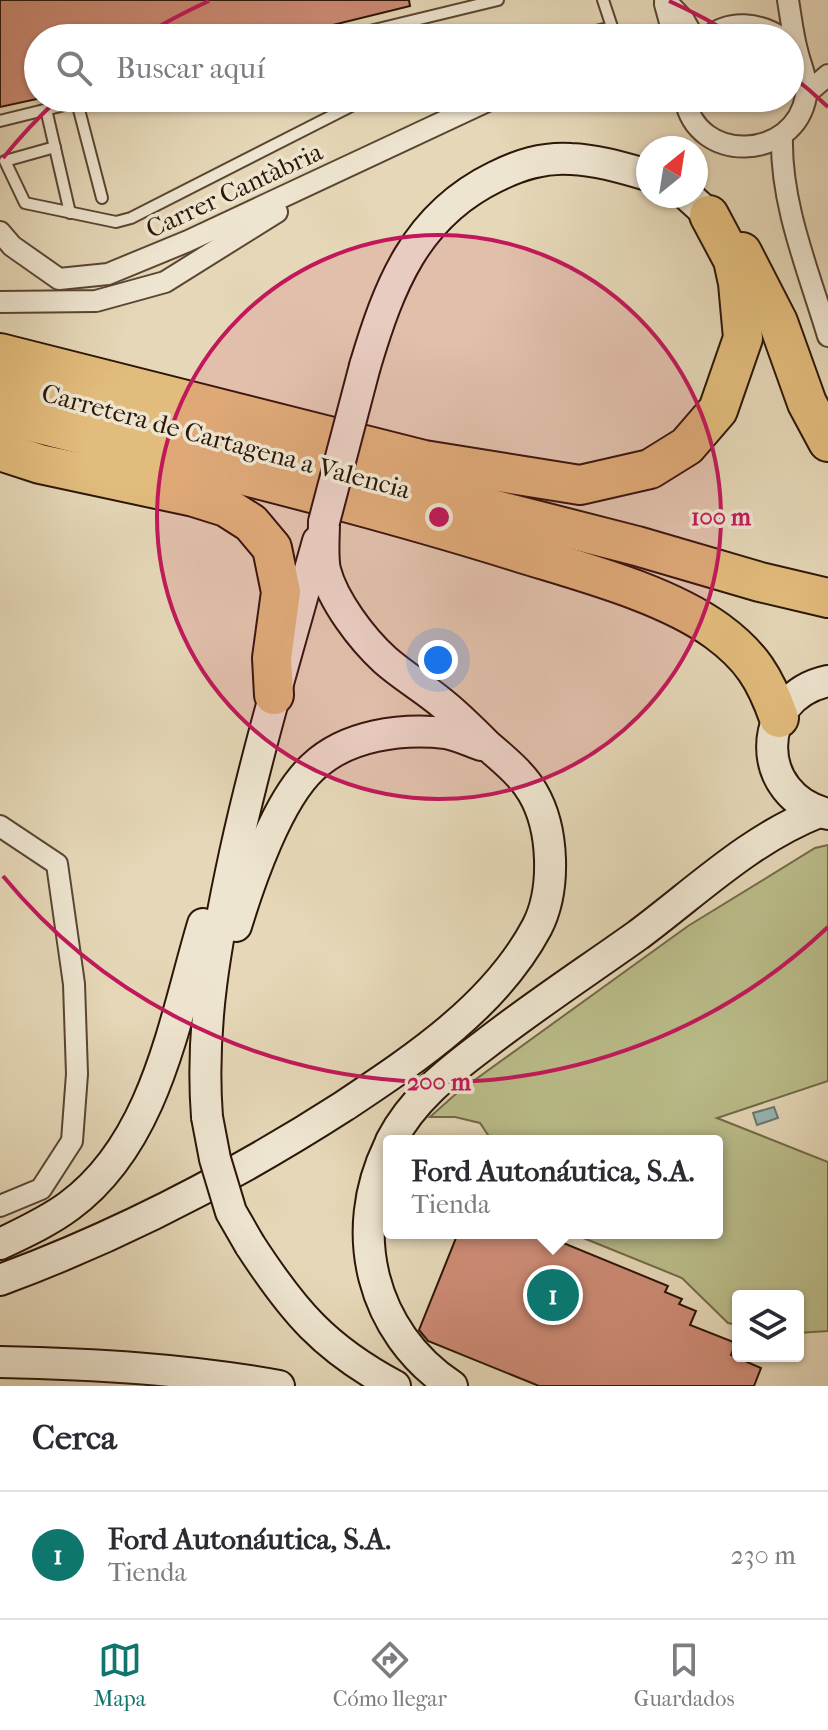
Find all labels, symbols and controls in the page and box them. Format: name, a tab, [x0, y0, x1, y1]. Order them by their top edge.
search box	[24, 24, 804, 112]
icon: search	[52, 46, 96, 90]
text: Buscar aquí	[116, 51, 265, 86]
street label: Carrer Cantàbria	[141, 136, 328, 245]
north arrow	[636, 136, 708, 208]
street label: Carretera de Cartagena a Valencia	[38, 377, 414, 506]
centre of rings	[425, 503, 453, 531]
text: 100 m	[691, 503, 752, 531]
your location	[418, 640, 458, 680]
text: 200 m	[407, 1068, 472, 1096]
popup	[383, 1135, 723, 1239]
text: Ford Autonáutica, S.A.	[411, 1154, 695, 1189]
text: Tienda	[411, 1189, 490, 1220]
pin: 1	[527, 1265, 579, 1325]
map controls	[732, 1290, 804, 1362]
button: layers	[732, 1290, 804, 1362]
text: Cerca	[32, 1418, 117, 1458]
text: Ford Autonáutica, S.A.	[108, 1522, 391, 1557]
text: 1	[53, 1540, 63, 1571]
text: 230 m	[730, 1540, 796, 1571]
text: Tienda	[108, 1557, 187, 1588]
tab: Mapa	[93, 1638, 146, 1712]
tab: Cómo llegar	[333, 1638, 447, 1712]
tab: Guardados	[634, 1638, 735, 1712]

